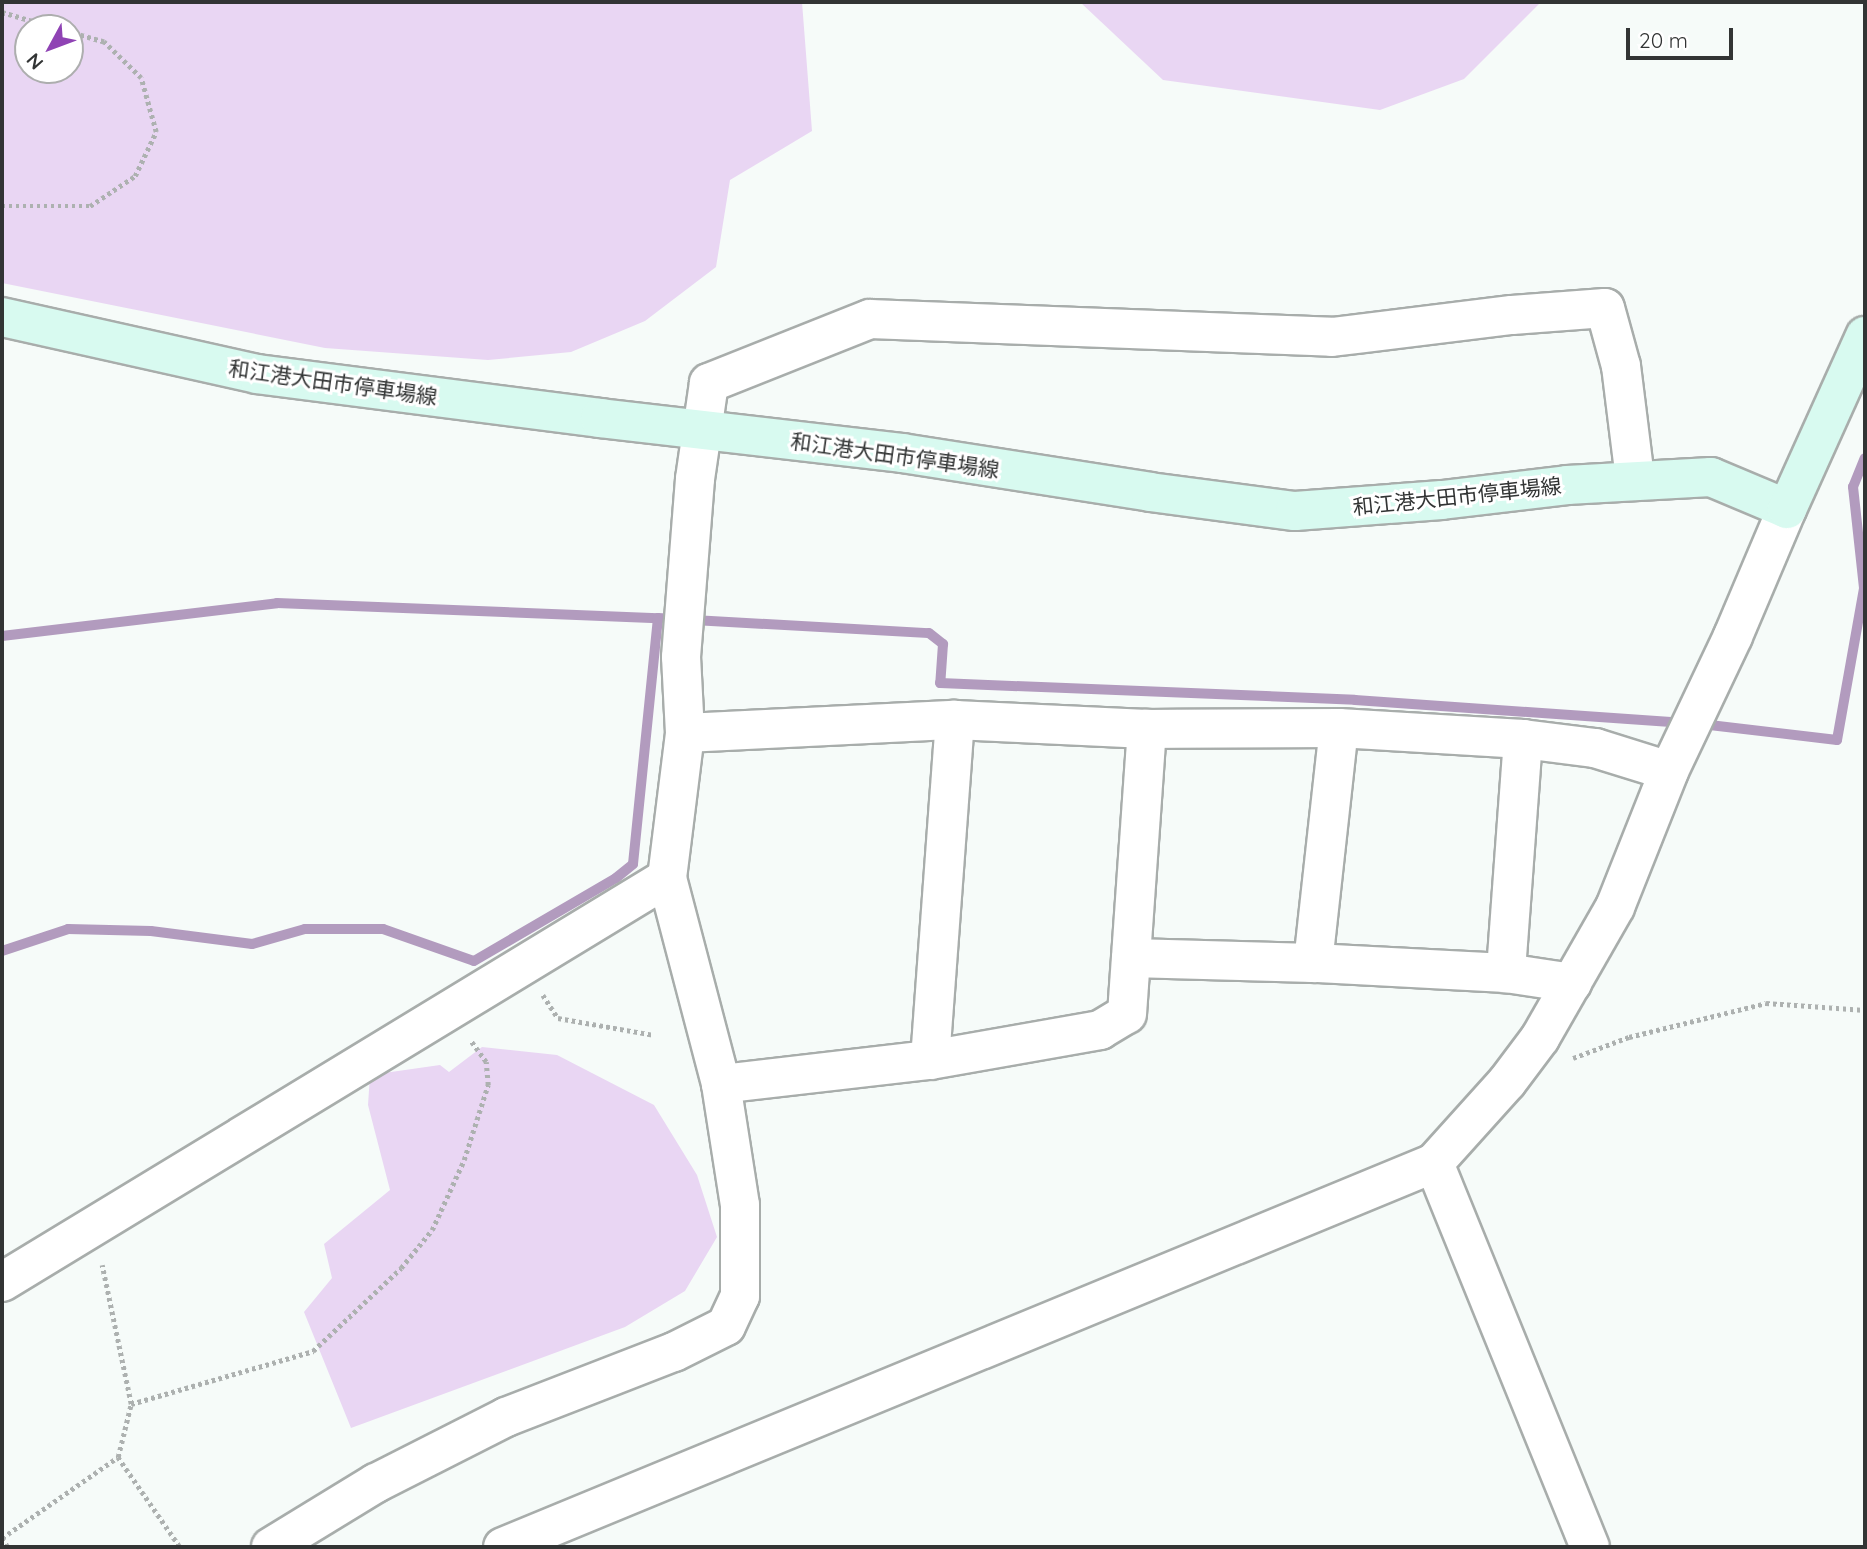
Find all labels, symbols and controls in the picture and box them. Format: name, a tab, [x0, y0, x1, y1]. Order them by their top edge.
north arrow	[14, 14, 84, 84]
scale bar	[1629, 14, 1736, 58]
text: 20 m	[1639, 27, 1688, 53]
text: N	[21, 48, 48, 75]
street label: 和江港大田市停車場線	[227, 355, 439, 409]
street label: 和江港大田市停車場線	[789, 428, 1001, 482]
street label: 和江港大田市停車場線	[1351, 472, 1563, 520]

